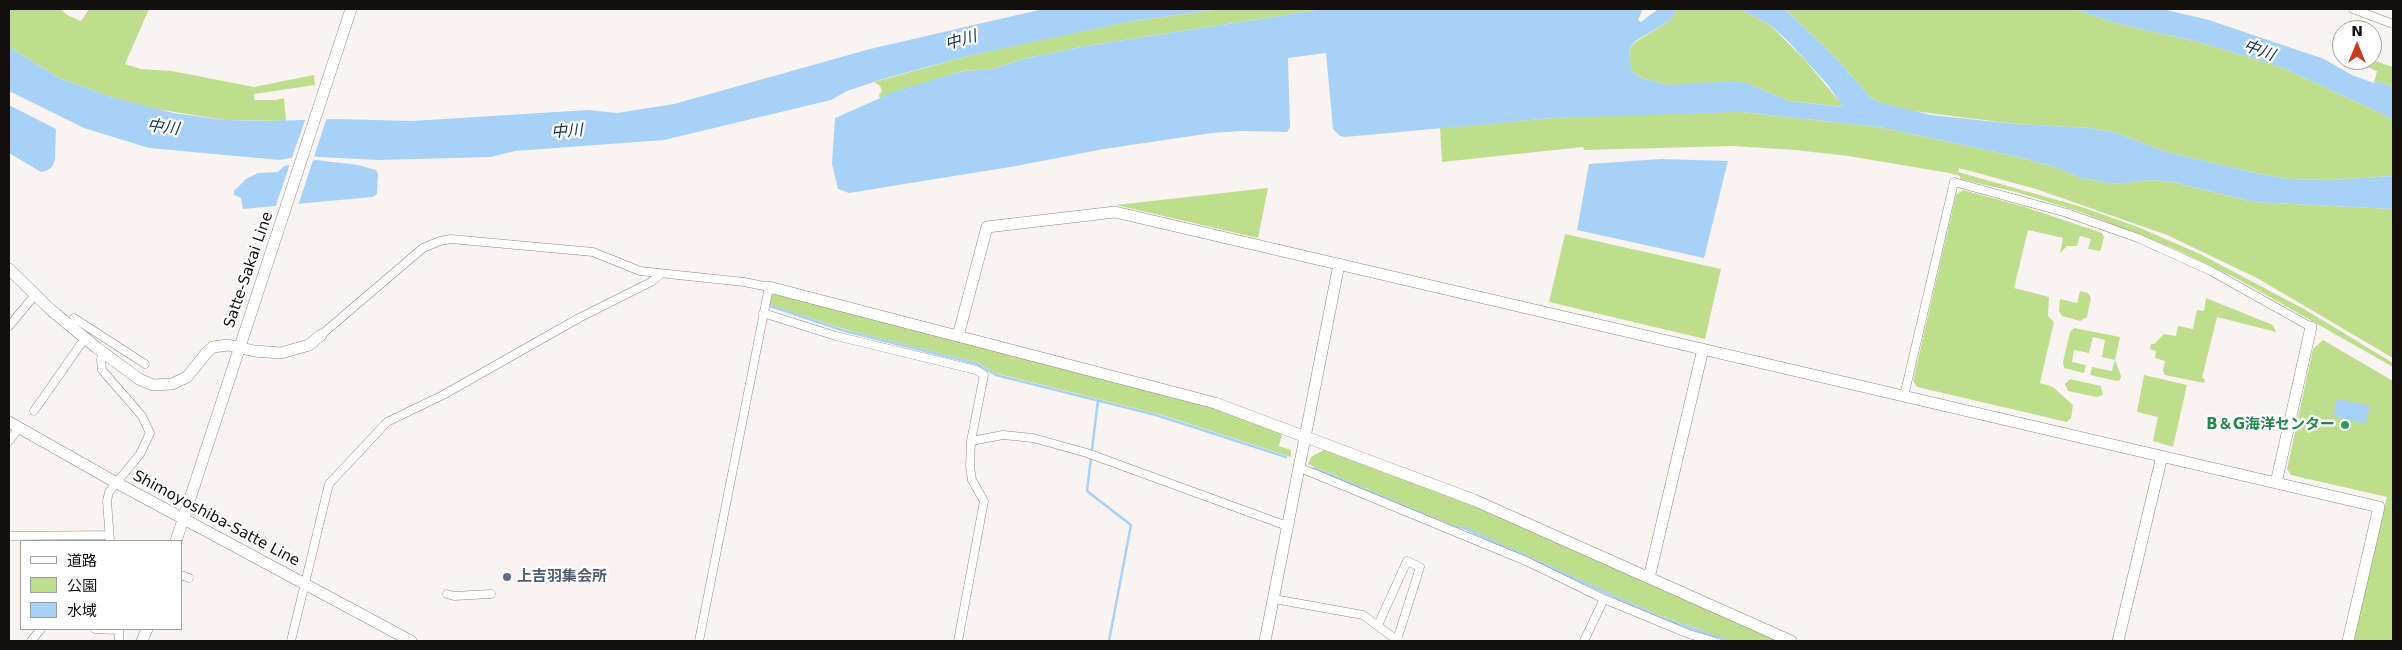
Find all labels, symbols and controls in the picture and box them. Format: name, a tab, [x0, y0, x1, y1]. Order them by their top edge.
north arrow	[2332, 20, 2382, 70]
text: N	[2351, 23, 2363, 39]
water label: 中川	[943, 27, 979, 55]
water label: 中川	[2241, 37, 2277, 65]
water label: 中川	[146, 116, 180, 140]
water label: 中川	[550, 121, 584, 143]
street label: Satte-Sakai Line	[221, 210, 277, 330]
place label: B＆G海洋センター	[2206, 416, 2335, 434]
marker: B＆G海洋センター	[2339, 419, 2351, 431]
street label: Shimoyoshiba-Satte Line	[129, 467, 303, 571]
legend	[20, 540, 182, 630]
text: 道路	[67, 552, 97, 570]
place label: 上吉羽集会所	[517, 568, 607, 586]
marker: 上吉羽集会所	[501, 571, 513, 583]
text: 公園	[67, 577, 97, 595]
text: 水域	[67, 602, 97, 620]

